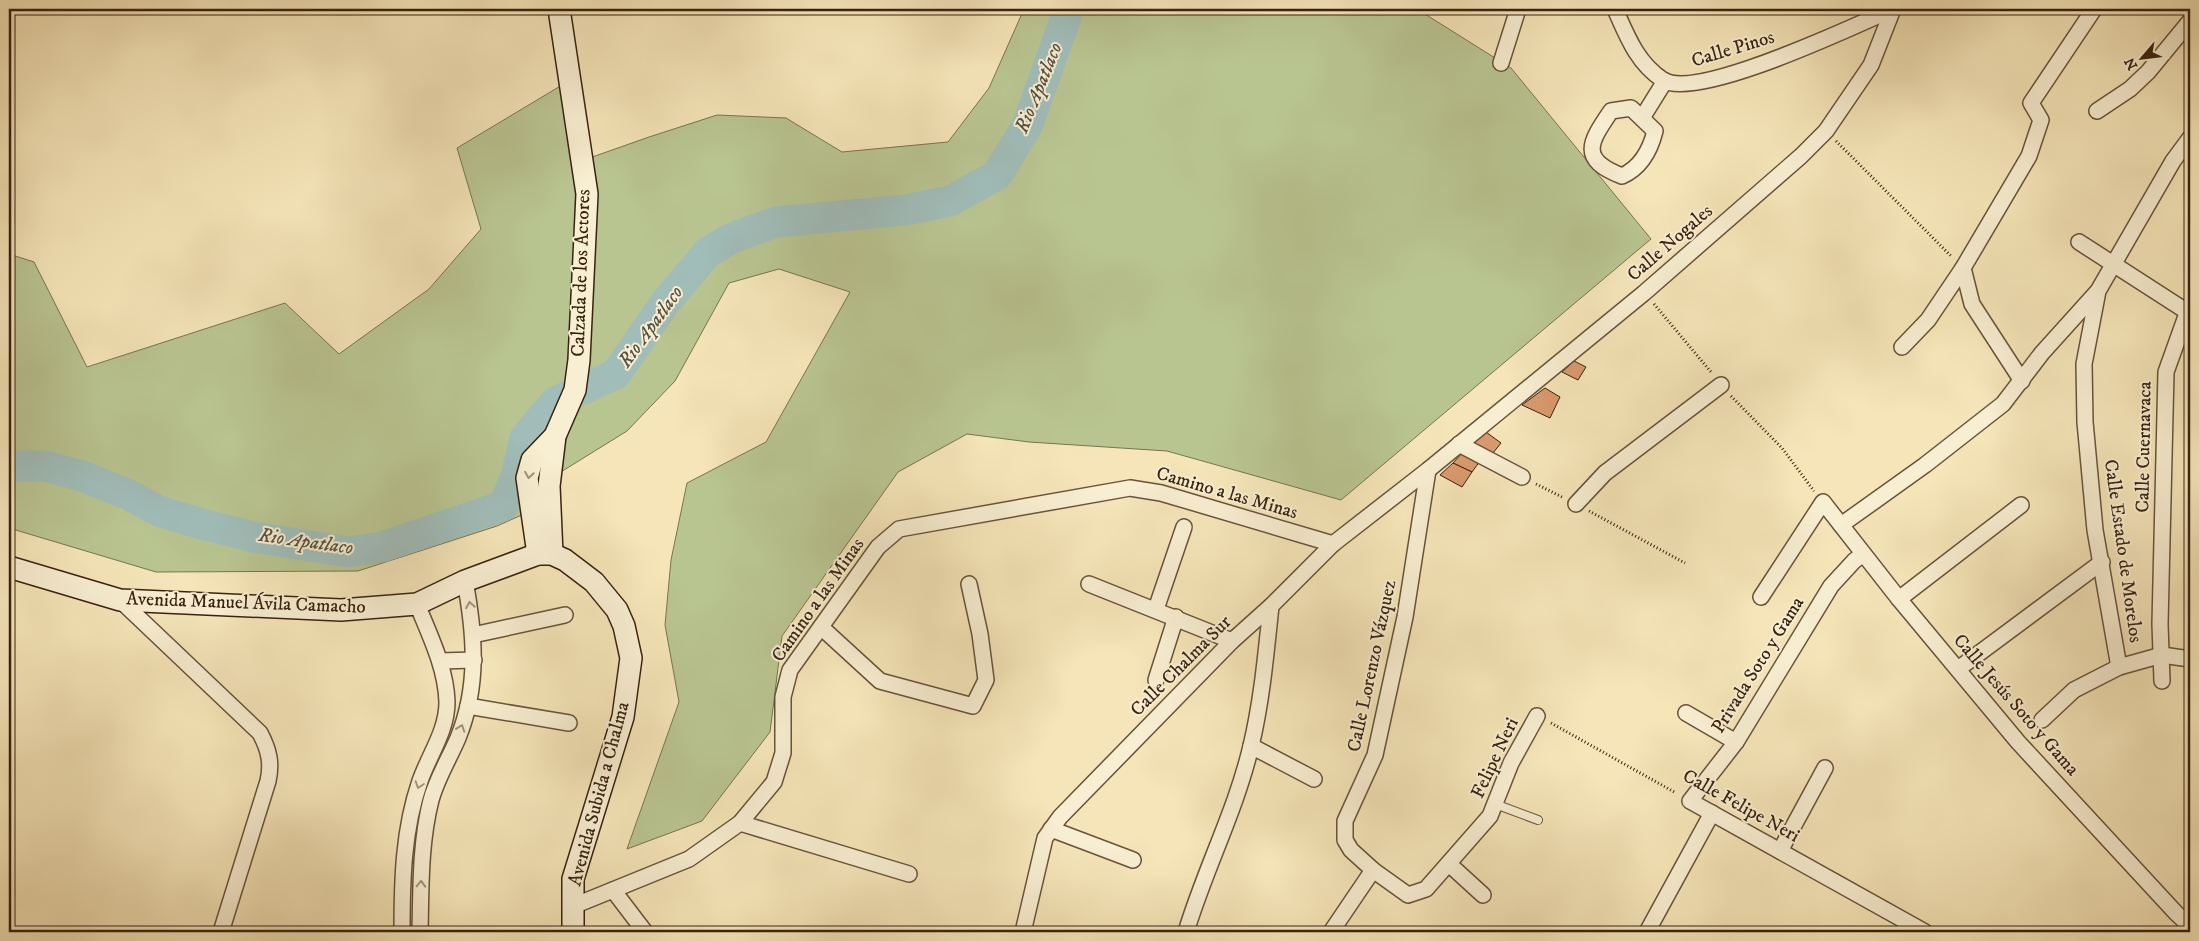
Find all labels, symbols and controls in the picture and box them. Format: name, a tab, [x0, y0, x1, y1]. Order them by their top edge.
street label: Calle Pinos	[1689, 26, 1777, 72]
north arrow	[2116, 32, 2166, 82]
water label: Rio Apatlaco	[1009, 39, 1068, 138]
text: N	[2121, 54, 2142, 73]
street label: Calzada de los Actores	[567, 189, 595, 357]
street label: Calle Nogales	[1623, 200, 1717, 286]
water label: Rio Apatlaco	[612, 281, 689, 374]
street label: Calle Cuernavaca	[2131, 381, 2157, 513]
street label: Calle Estado de Morelos	[2099, 458, 2147, 644]
street label: Camino a las Minas	[1154, 462, 1300, 524]
one-way arrow	[524, 472, 535, 480]
water label: Rio Apatlaco	[256, 523, 355, 561]
street label: Camino a las Minas	[767, 534, 869, 666]
street label: Calle Lorenzo Vázquez	[1343, 578, 1402, 754]
street label: Avenida Manuel Ávila Camacho	[126, 585, 366, 619]
street label: Privada Soto y Gama	[1707, 593, 1809, 737]
one-way arrow	[465, 601, 475, 610]
street label: Calle Chalma Sur	[1126, 611, 1236, 721]
street label: Calle Jesús Soto y Gama	[1948, 629, 2084, 781]
street label: Avenida Subida a Chalma	[563, 699, 635, 889]
street label: Felipe Neri	[1466, 714, 1524, 802]
one-way arrow	[455, 724, 465, 733]
street label: Calle Felipe Neri	[1678, 764, 1804, 848]
one-way arrow	[415, 780, 425, 788]
one-way arrow	[416, 879, 427, 887]

